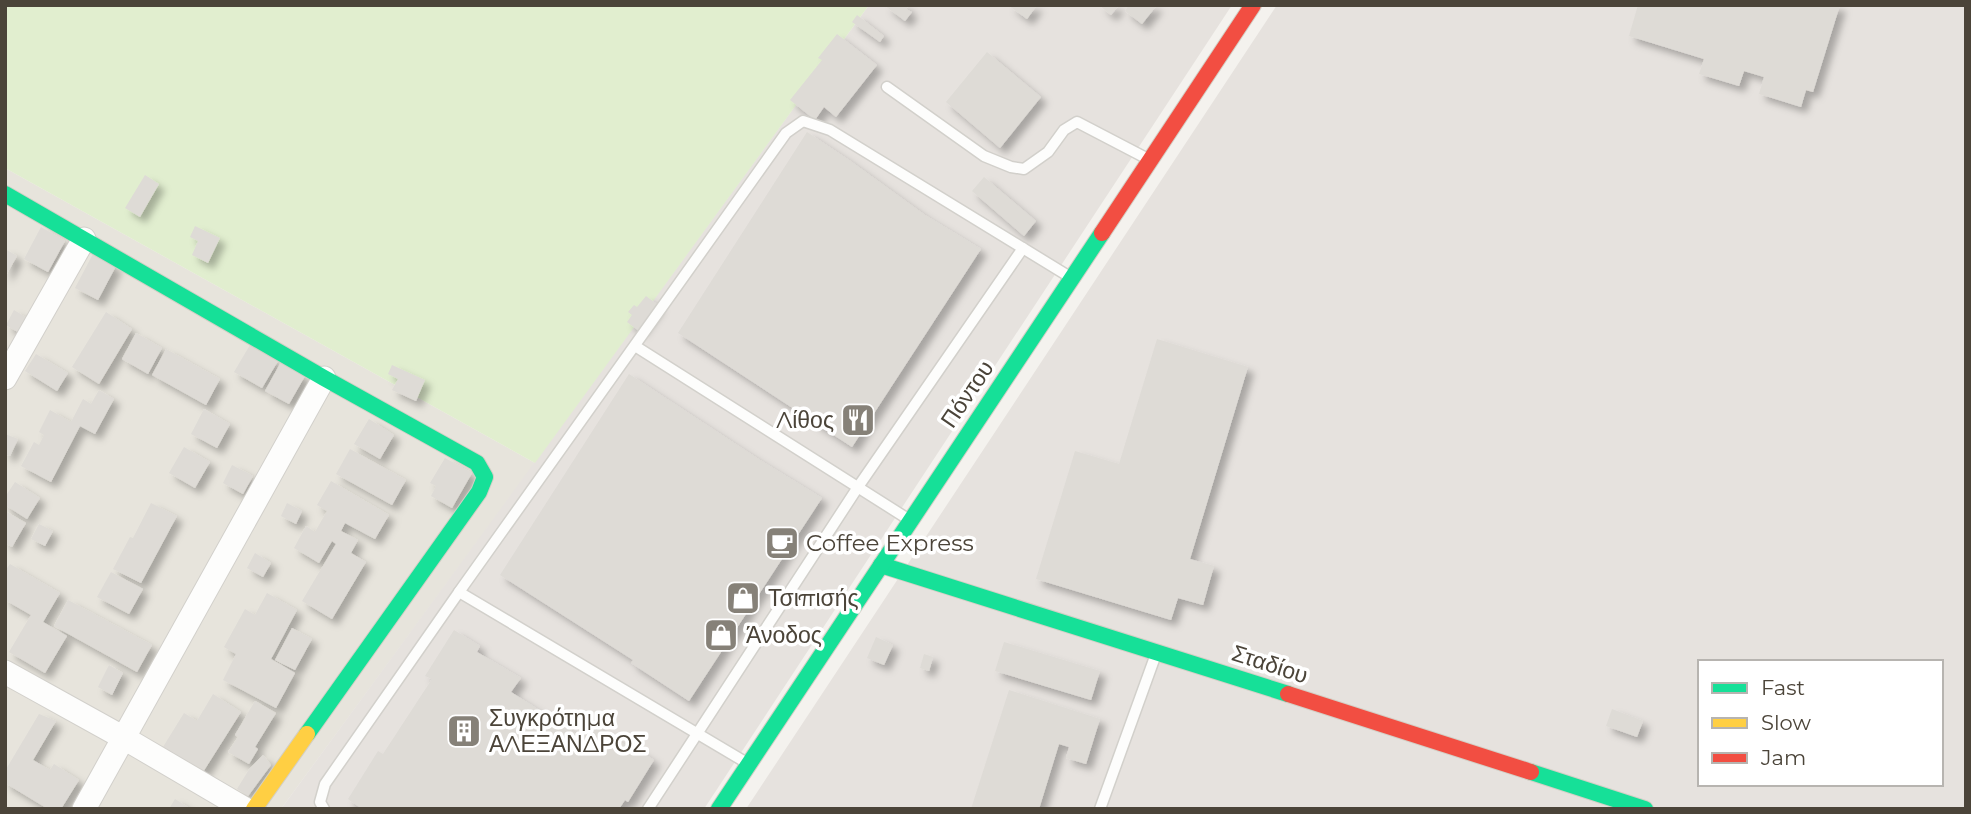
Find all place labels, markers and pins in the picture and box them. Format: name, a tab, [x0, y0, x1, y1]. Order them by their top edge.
restaurant icon: Λίθος	[839, 401, 877, 439]
place label: Λίθος	[776, 406, 834, 434]
cafe icon: Coffee Express	[763, 524, 801, 562]
place label: Coffee Express	[806, 529, 974, 557]
shop icon: Τσιπισής	[724, 579, 762, 617]
place label: Τσιπισής	[768, 584, 859, 612]
shop icon: Άνοδος	[702, 616, 740, 654]
place label: Άνοδος	[746, 621, 822, 649]
place label: Συγκρότημα ΑΛΕΞΑΝΔΡΟΣ	[489, 704, 647, 758]
building icon: Συγκρότημα ΑΛΕΞΑΝΔΡΟΣ	[445, 712, 483, 750]

